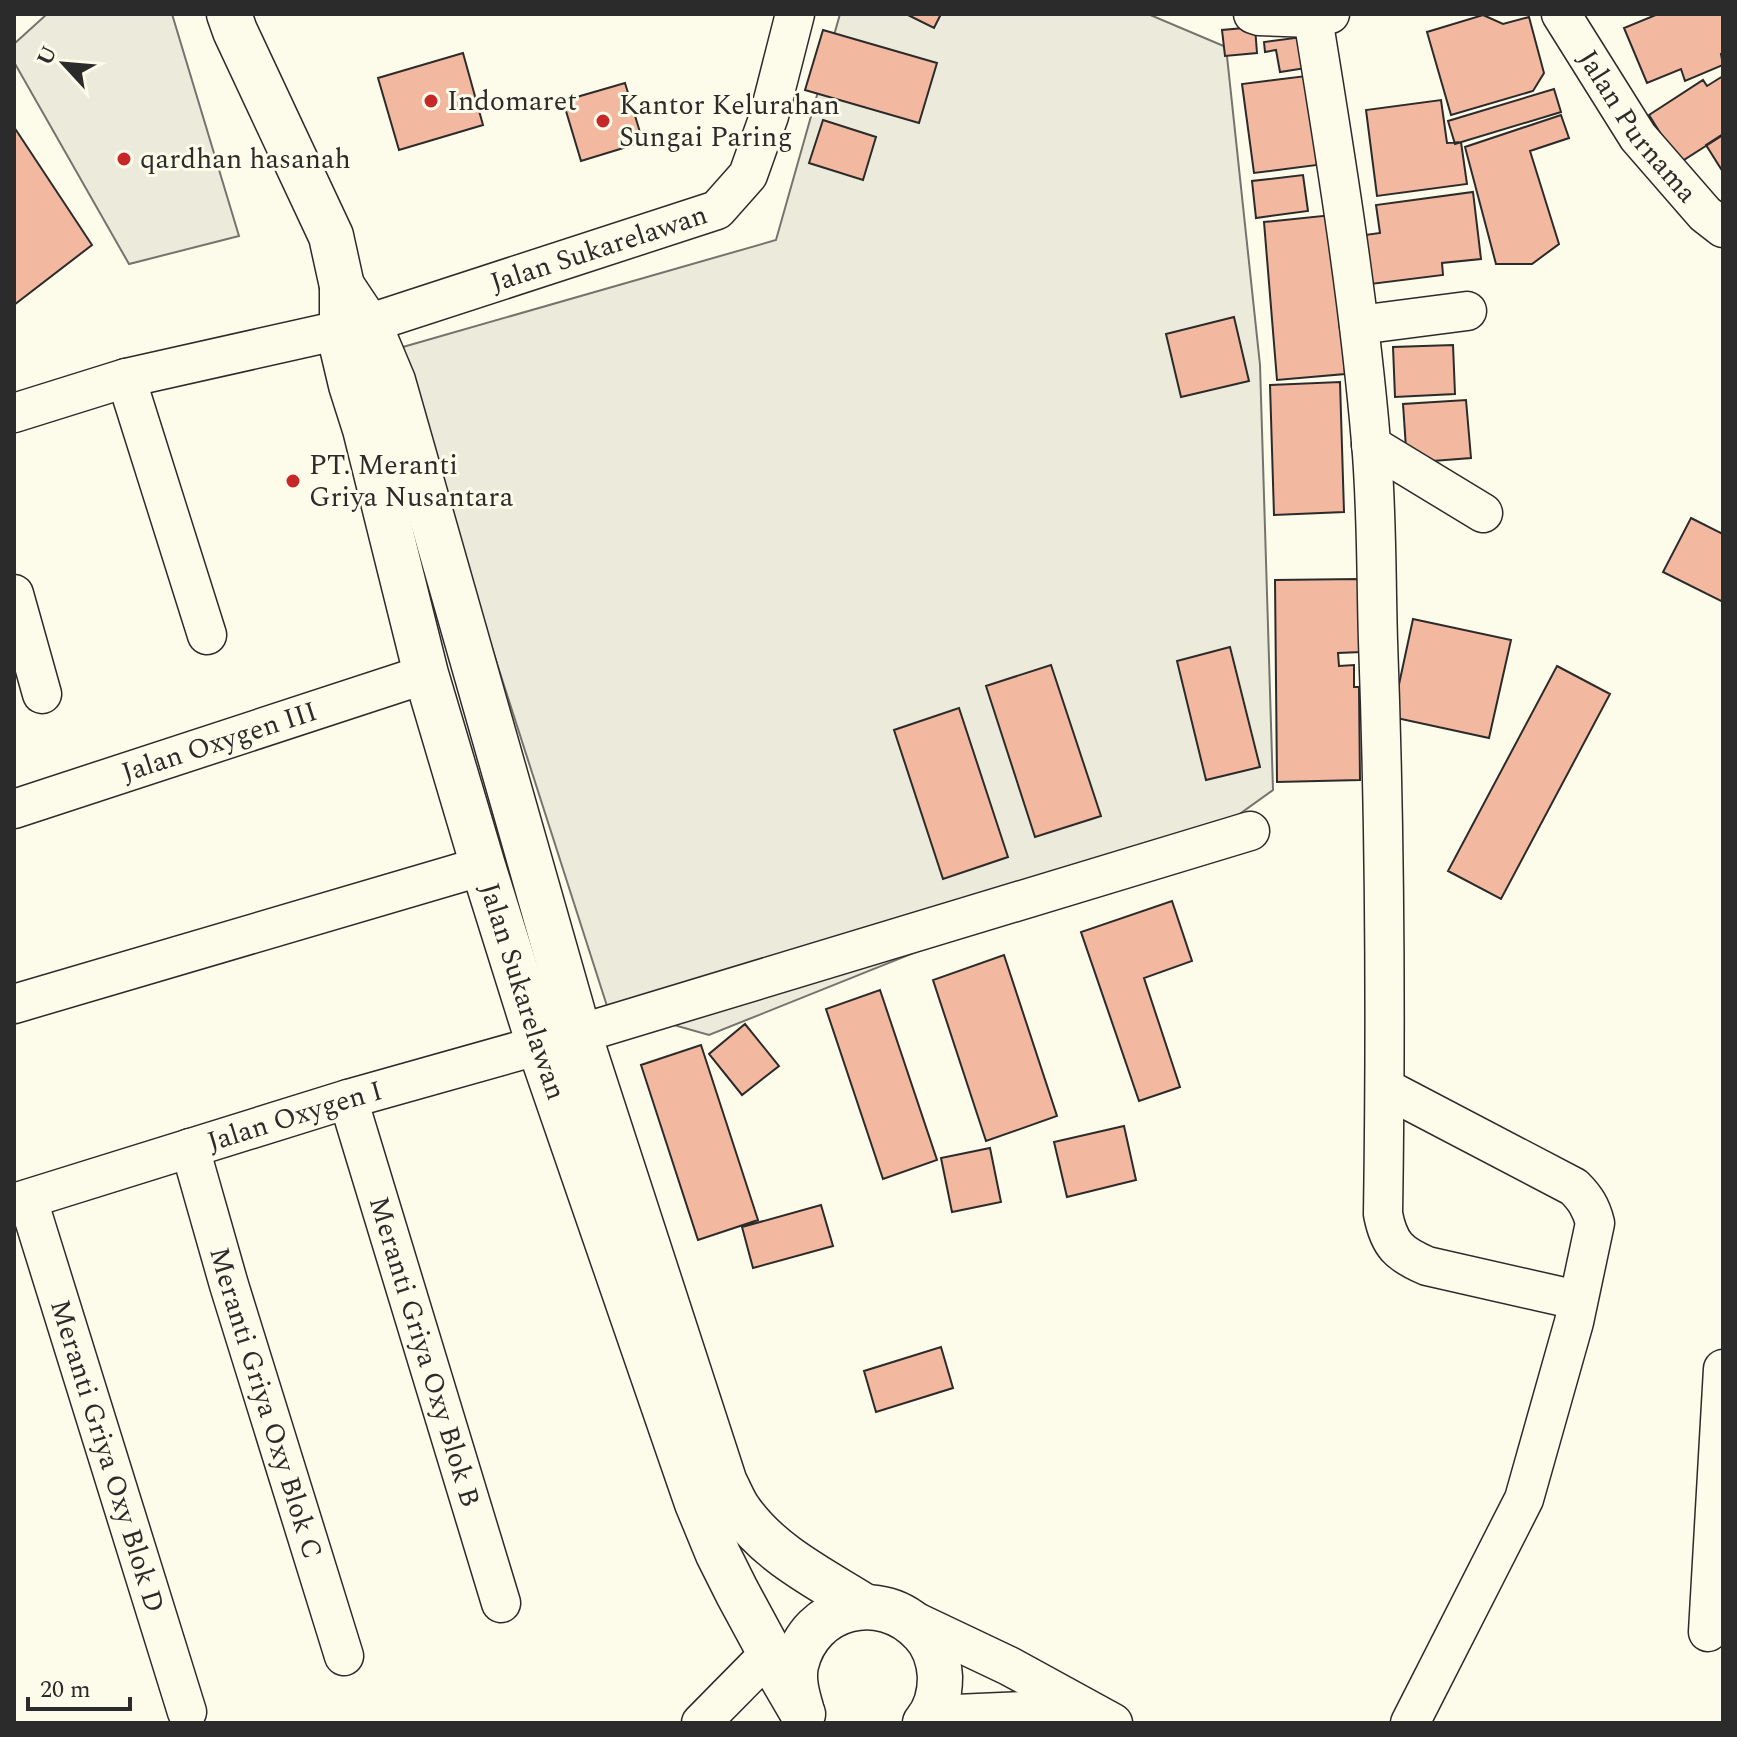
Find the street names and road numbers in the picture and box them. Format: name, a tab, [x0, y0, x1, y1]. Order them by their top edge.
street label: Jalan Purnama	[1567, 41, 1708, 213]
street label: Jalan Sukarelawan	[485, 193, 713, 304]
street label: Jalan Oxygen III	[116, 690, 323, 794]
street label: Jalan Sukarelawan	[468, 877, 578, 1106]
street label: Jalan Oxygen I	[202, 1069, 388, 1163]
street label: Meranti Griya Oxy Blok B	[357, 1191, 492, 1512]
street label: Meranti Griya Oxy Blok C	[198, 1242, 334, 1564]
street label: Meranti Griya Oxy Blok D	[39, 1294, 176, 1618]

